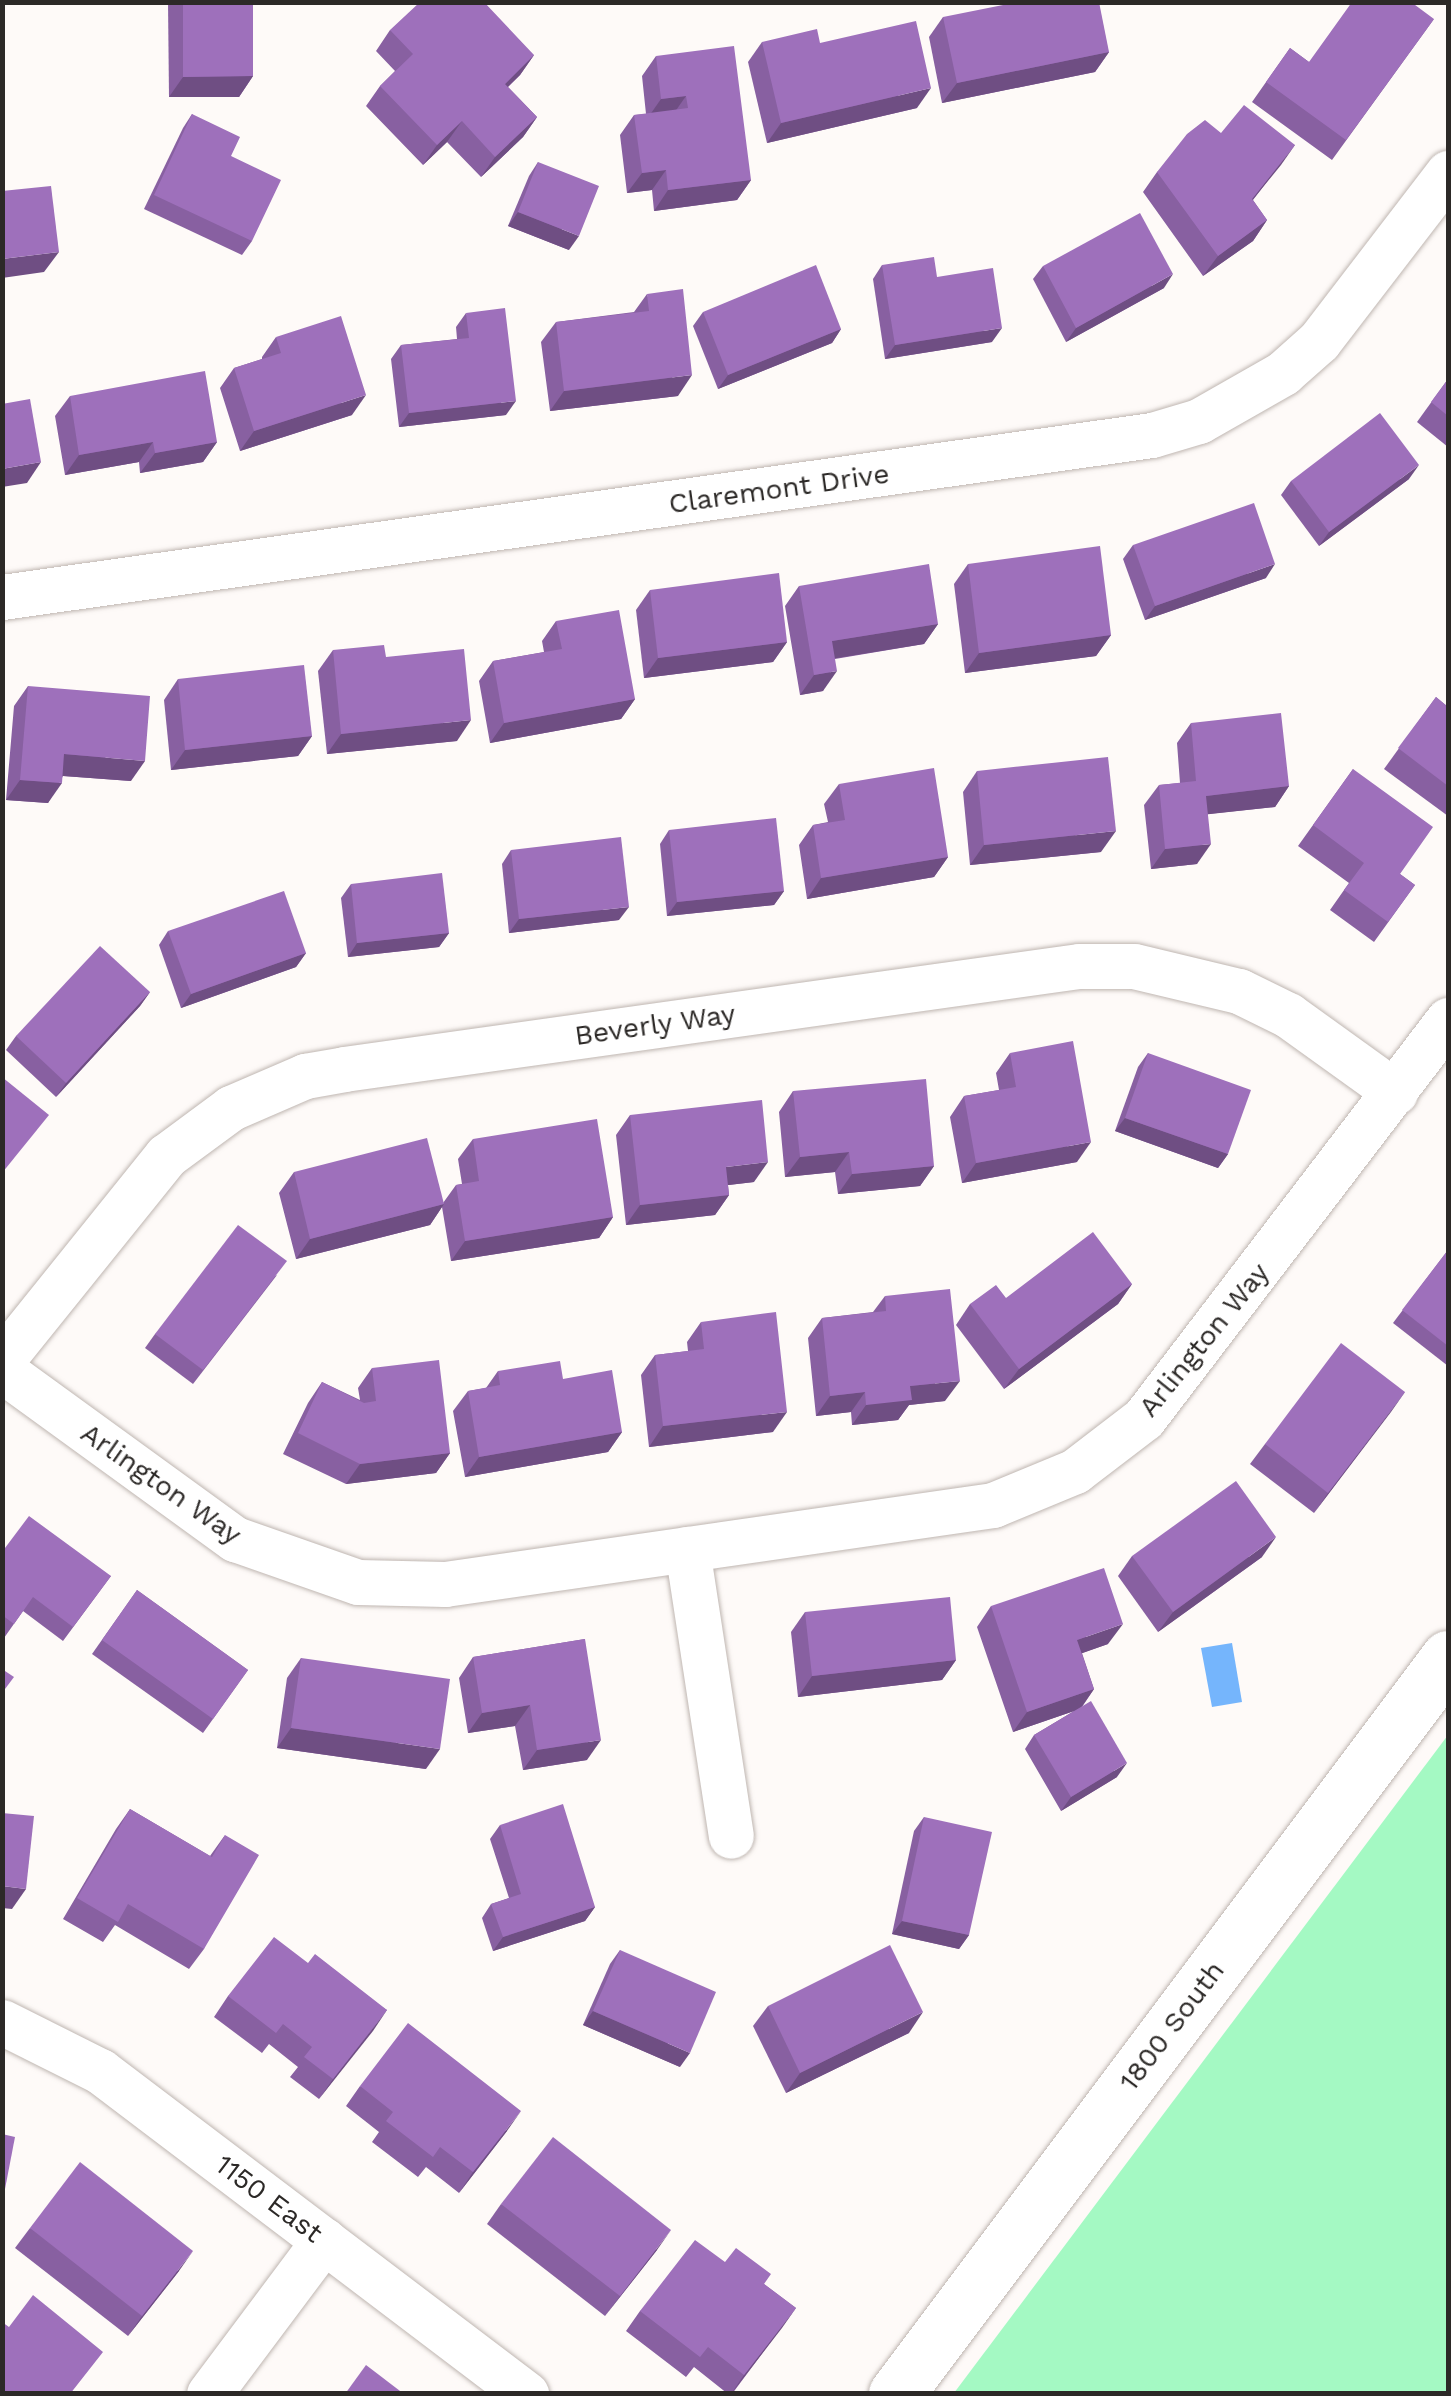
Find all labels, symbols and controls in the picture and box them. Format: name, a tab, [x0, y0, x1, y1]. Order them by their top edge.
street label: Claremont Drive	[667, 457, 891, 521]
street label: Beverly Way	[572, 997, 738, 1053]
street label: Arlington Way	[1132, 1256, 1276, 1424]
street label: Arlington Way	[74, 1416, 248, 1552]
street label: 1800 South	[1112, 1955, 1232, 2097]
street label: 1150 East	[209, 2148, 329, 2250]

